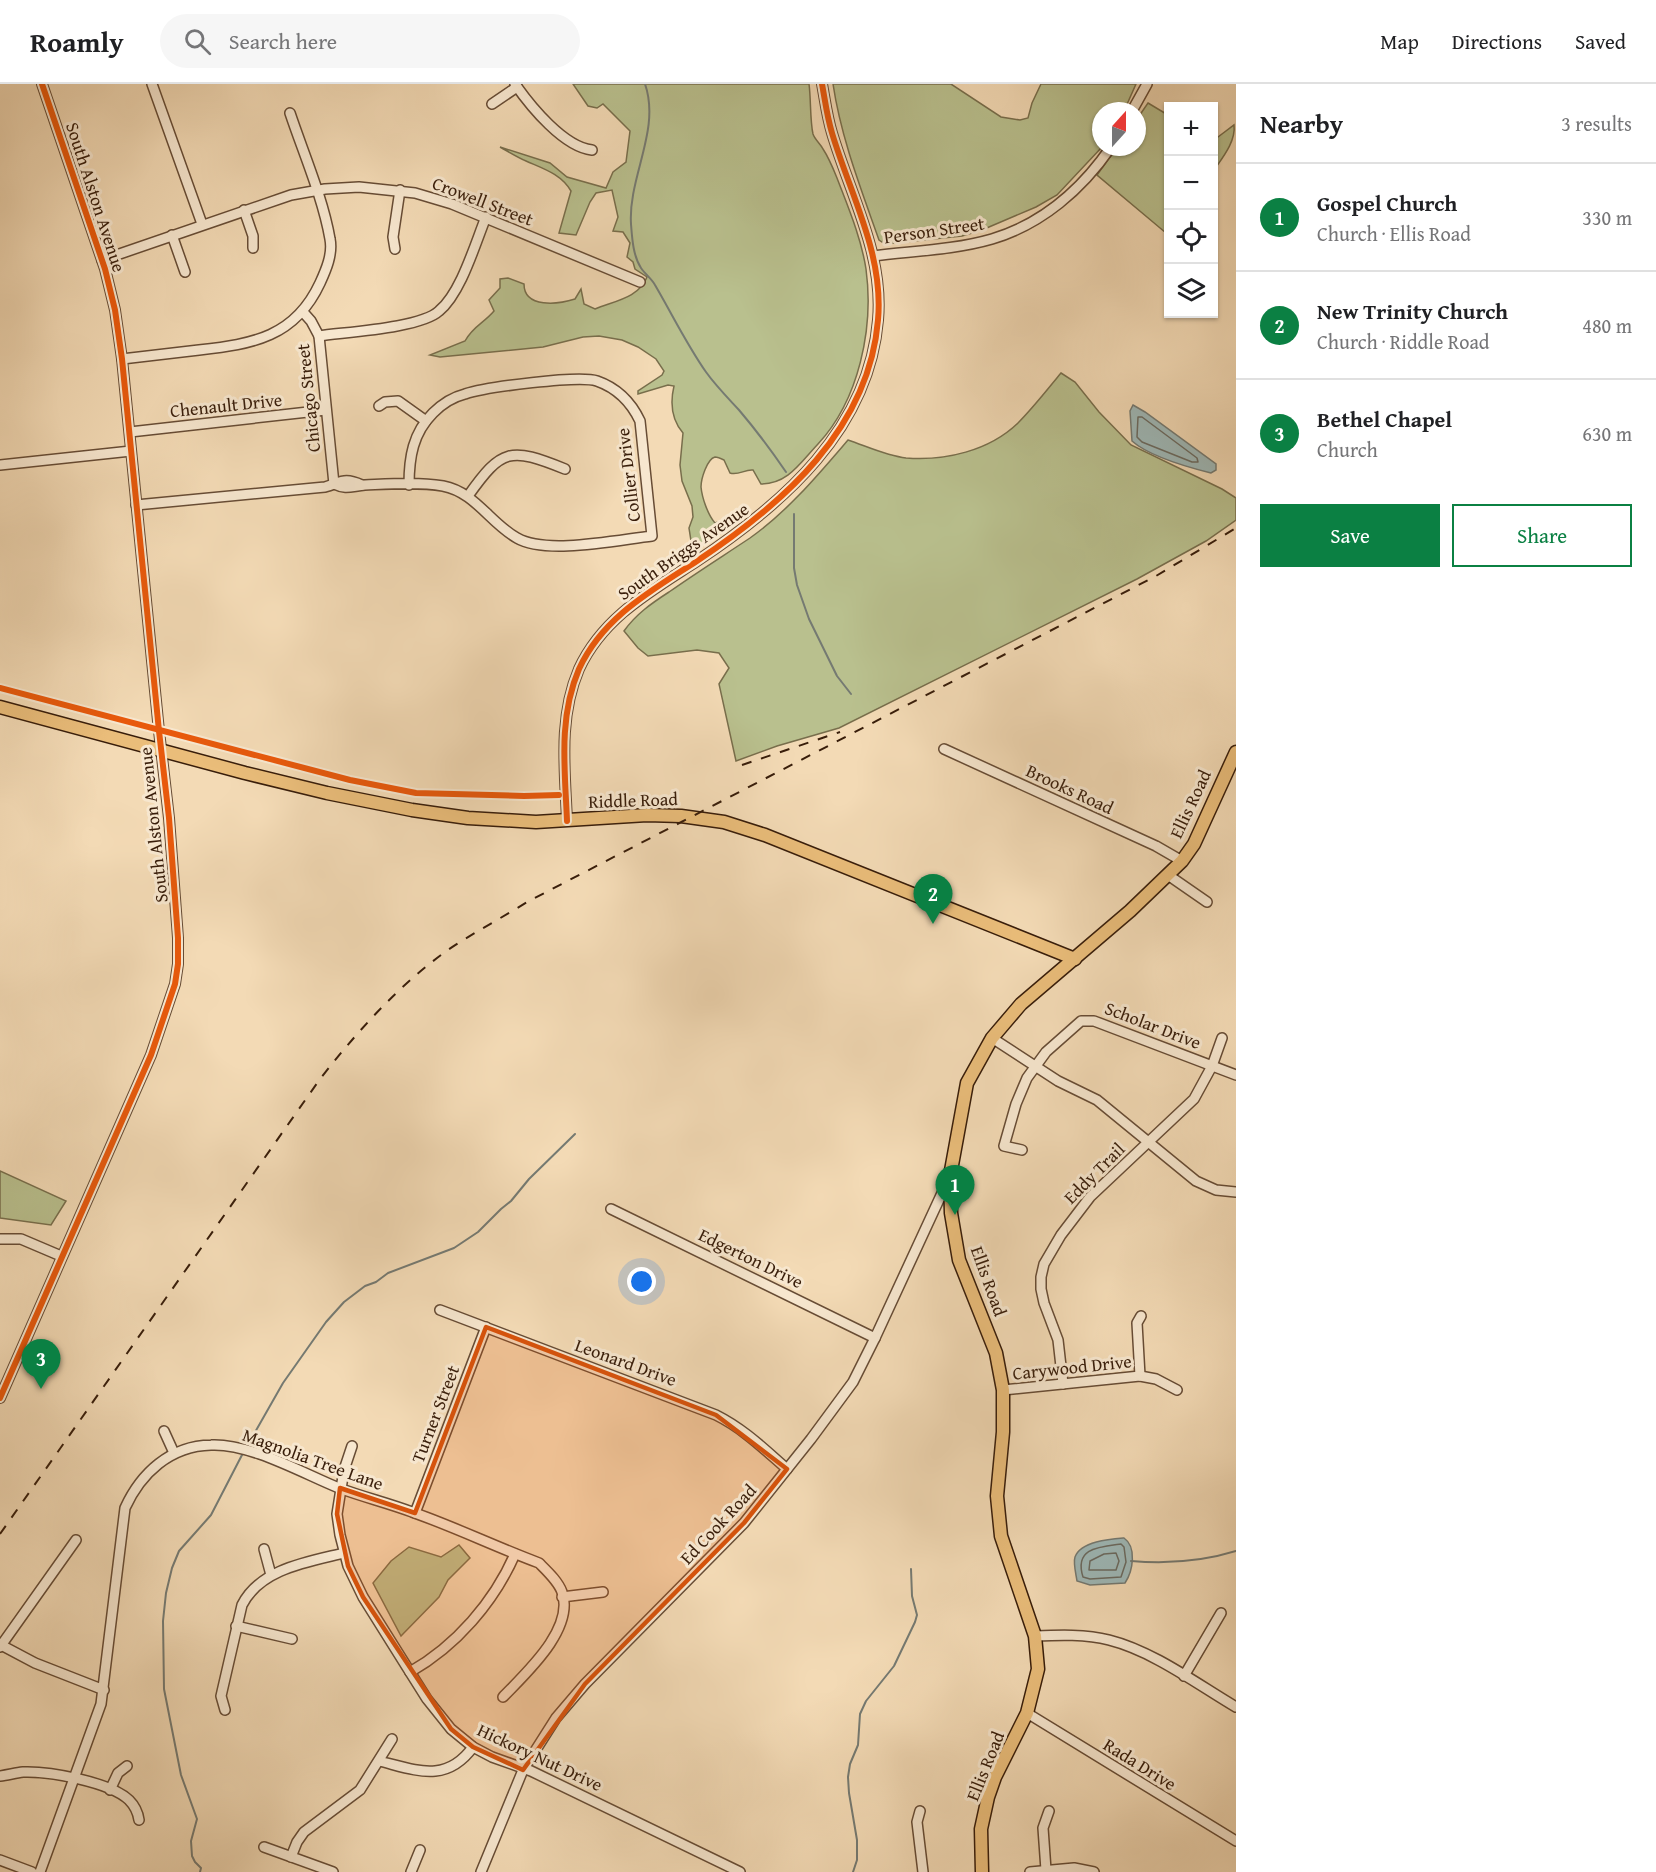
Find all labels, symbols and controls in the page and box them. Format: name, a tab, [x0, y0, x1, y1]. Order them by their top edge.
search box	[160, 14, 580, 68]
text: Roamly	[30, 21, 124, 62]
icon: search	[181, 25, 214, 58]
text: Search here	[229, 25, 337, 57]
text: Map	[1380, 26, 1419, 57]
text: Directions	[1452, 26, 1542, 57]
text: Saved	[1575, 26, 1626, 57]
north arrow	[1092, 102, 1146, 156]
map controls	[1164, 102, 1218, 318]
button: +	[1164, 102, 1218, 156]
text: Nearby	[1260, 104, 1343, 143]
text: 3 results	[1561, 109, 1632, 138]
street label: South Alston Avenue	[59, 119, 133, 275]
button: −	[1164, 156, 1218, 210]
street label: Crowell Street	[429, 169, 538, 233]
text: Gospel Church	[1317, 187, 1457, 219]
text: 1	[1274, 203, 1285, 232]
text: 330 m	[1582, 203, 1632, 232]
street label: Person Street	[882, 209, 987, 250]
button: locate	[1164, 210, 1218, 264]
text: Church · Ellis Road	[1317, 219, 1471, 248]
button: layers	[1164, 264, 1218, 318]
text: New Trinity Church	[1317, 295, 1508, 327]
text: 2	[1274, 311, 1285, 340]
text: 480 m	[1582, 311, 1632, 340]
text: Church · Riddle Road	[1317, 327, 1490, 356]
street label: Chicago Street	[289, 342, 327, 454]
street label: Chenault Drive	[169, 386, 283, 424]
text: Bethel Chapel	[1317, 403, 1452, 435]
text: 3	[1274, 419, 1285, 448]
text: 630 m	[1582, 419, 1632, 448]
street label: Collier Drive	[609, 427, 647, 523]
text: Church	[1317, 435, 1378, 464]
street label: South Briggs Avenue	[612, 495, 754, 607]
button: Save	[1260, 504, 1440, 567]
button: Share	[1452, 504, 1632, 567]
street label: South Alston Avenue	[131, 746, 175, 904]
street label: Brooks Road	[1022, 757, 1118, 821]
street label: Ellis Road	[1162, 765, 1218, 843]
street label: Riddle Road	[588, 785, 679, 815]
pin: 2	[914, 874, 952, 924]
street label: Scholar Drive	[1101, 994, 1205, 1056]
street label: Eddy Trail	[1057, 1136, 1131, 1210]
pin: 1	[936, 1166, 974, 1215]
street label: Edgerton Drive	[694, 1221, 808, 1295]
street label: Ellis Road	[964, 1242, 1014, 1320]
your location	[627, 1267, 656, 1296]
street label: Leonard Drive	[571, 1331, 681, 1393]
pin: 3	[22, 1340, 60, 1389]
street label: Carywood Drive	[1011, 1347, 1133, 1387]
street label: Turner Street	[404, 1361, 466, 1467]
street label: Magnolia Tree Lane	[239, 1421, 387, 1497]
street label: Ed Cook Road	[673, 1477, 763, 1570]
street label: Hickory Nut Drive	[473, 1716, 607, 1798]
street label: Ellis Road	[959, 1727, 1011, 1805]
street label: Rada Drive	[1098, 1731, 1182, 1797]

